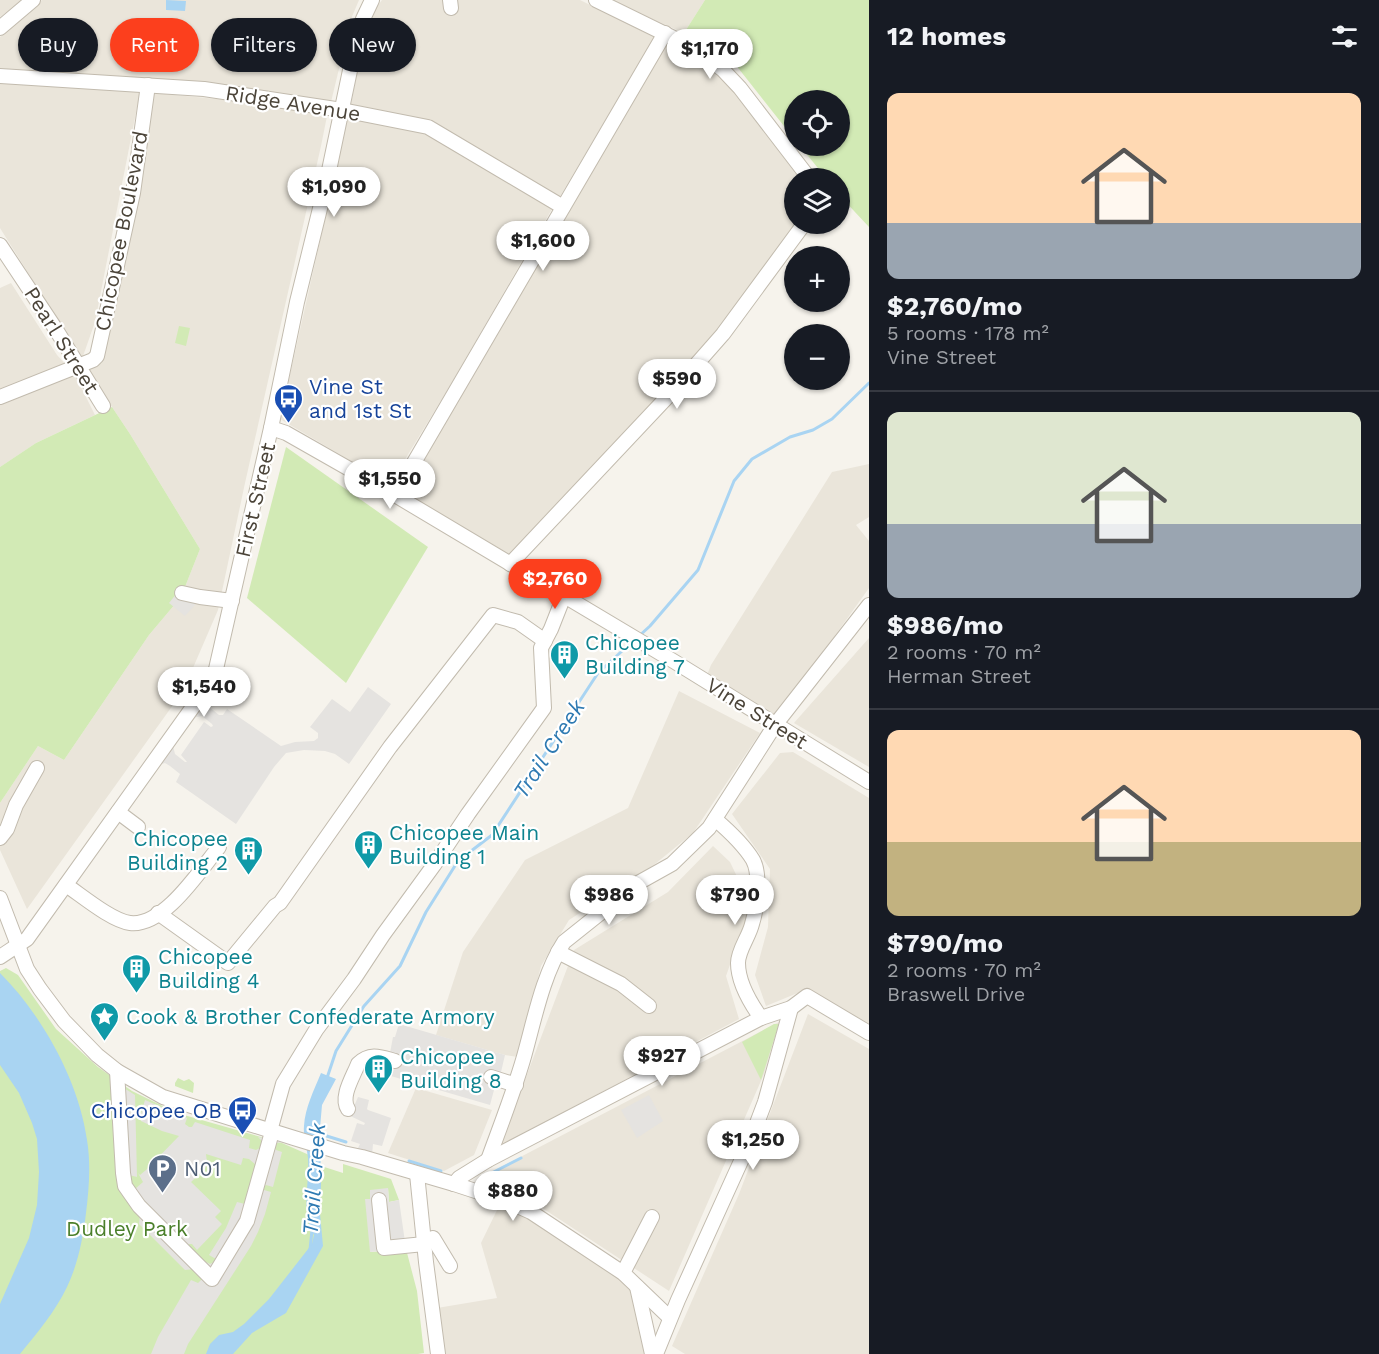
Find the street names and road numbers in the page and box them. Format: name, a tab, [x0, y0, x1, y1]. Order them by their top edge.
street label: Ridge Avenue	[224, 80, 362, 126]
street label: Chicopee Boulevard	[89, 129, 153, 333]
street label: Pearl Street	[19, 282, 105, 398]
street label: First Street	[230, 440, 280, 560]
street label: Vine Street	[702, 672, 812, 754]

